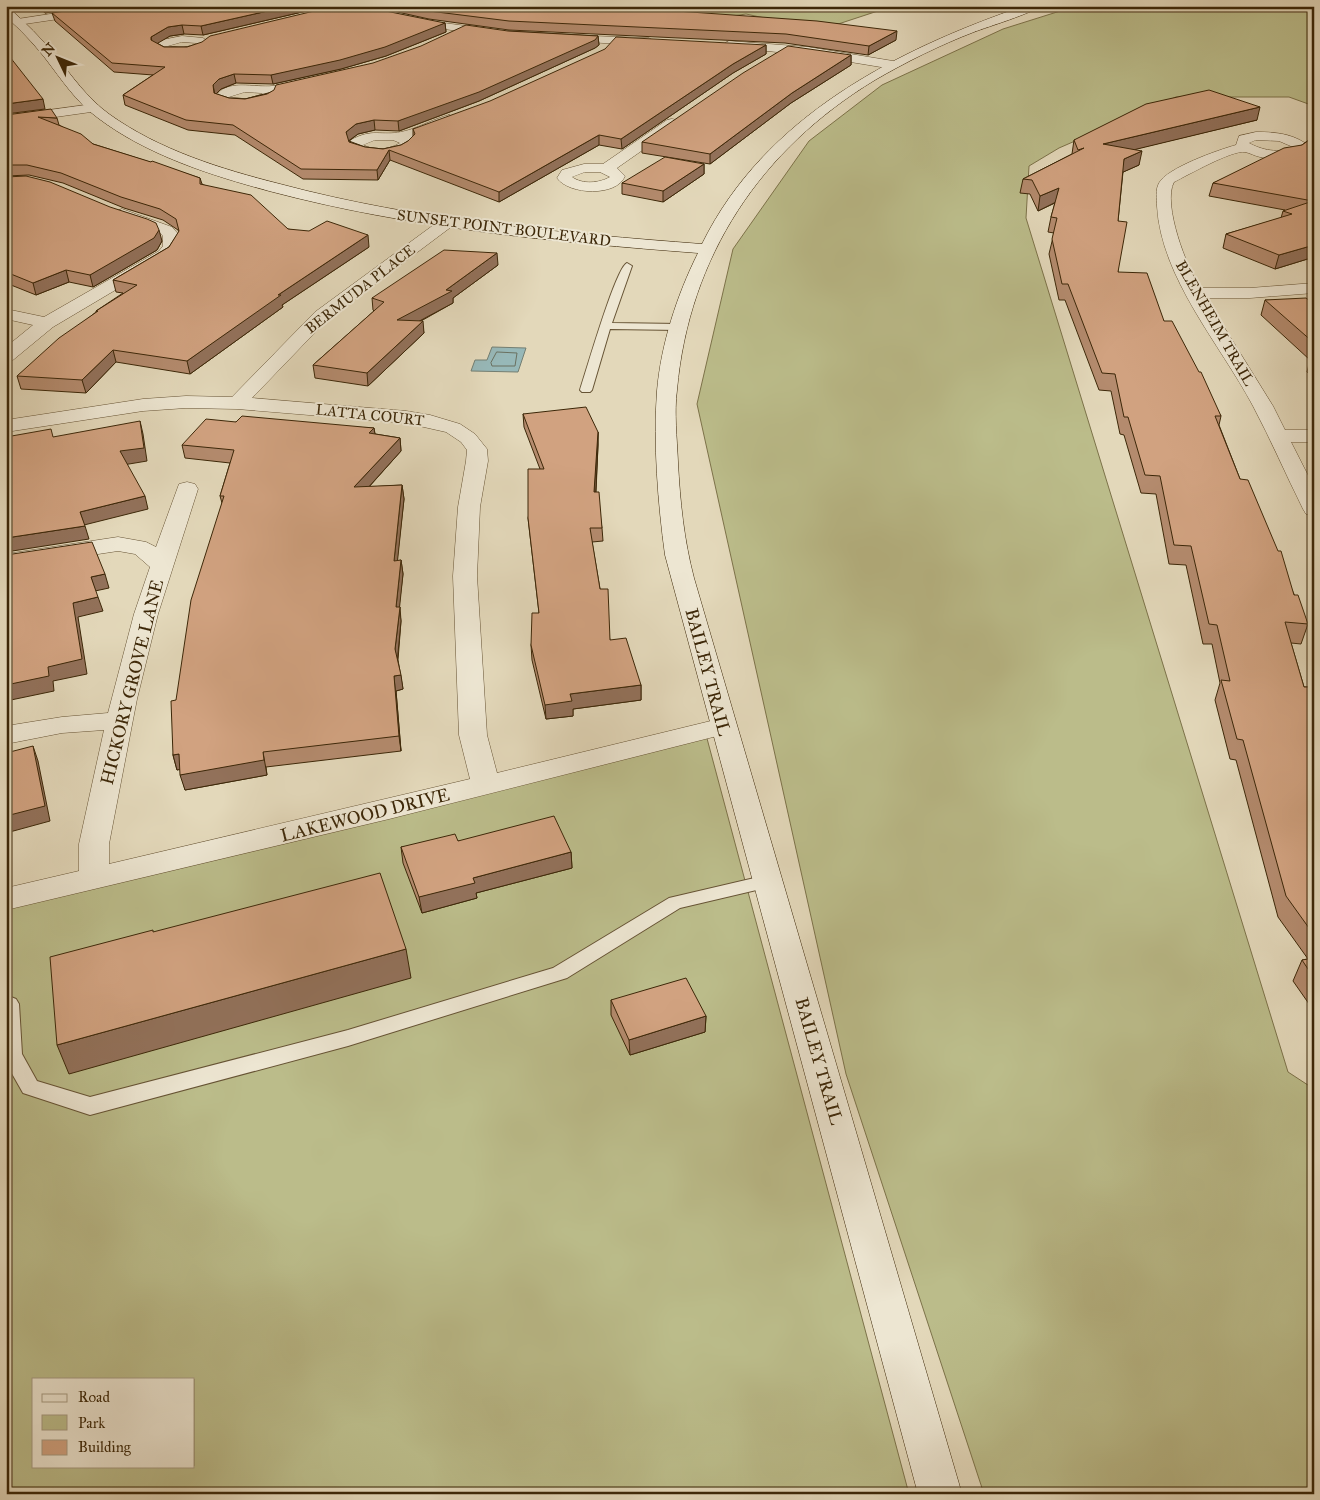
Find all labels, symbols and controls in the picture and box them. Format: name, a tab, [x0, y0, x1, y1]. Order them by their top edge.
north arrow	[32, 32, 82, 82]
text: N	[39, 39, 59, 60]
street label: SUNSET POINT BOULEVARD	[396, 206, 612, 250]
street label: BERMUDA PLACE	[302, 240, 419, 337]
street label: BLENHEIM TRAIL	[1172, 257, 1258, 389]
street label: LATTA COURT	[315, 400, 425, 430]
street label: HICKORY GROVE LANE	[96, 577, 168, 787]
street label: BAILEY TRAIL	[680, 606, 736, 739]
street label: LAKEWOOD DRIVE	[278, 783, 452, 847]
street label: BAILEY TRAIL	[790, 995, 848, 1128]
legend	[32, 1378, 195, 1468]
text: Road	[78, 1388, 110, 1406]
text: Park	[78, 1414, 105, 1432]
text: Building	[78, 1438, 132, 1456]

